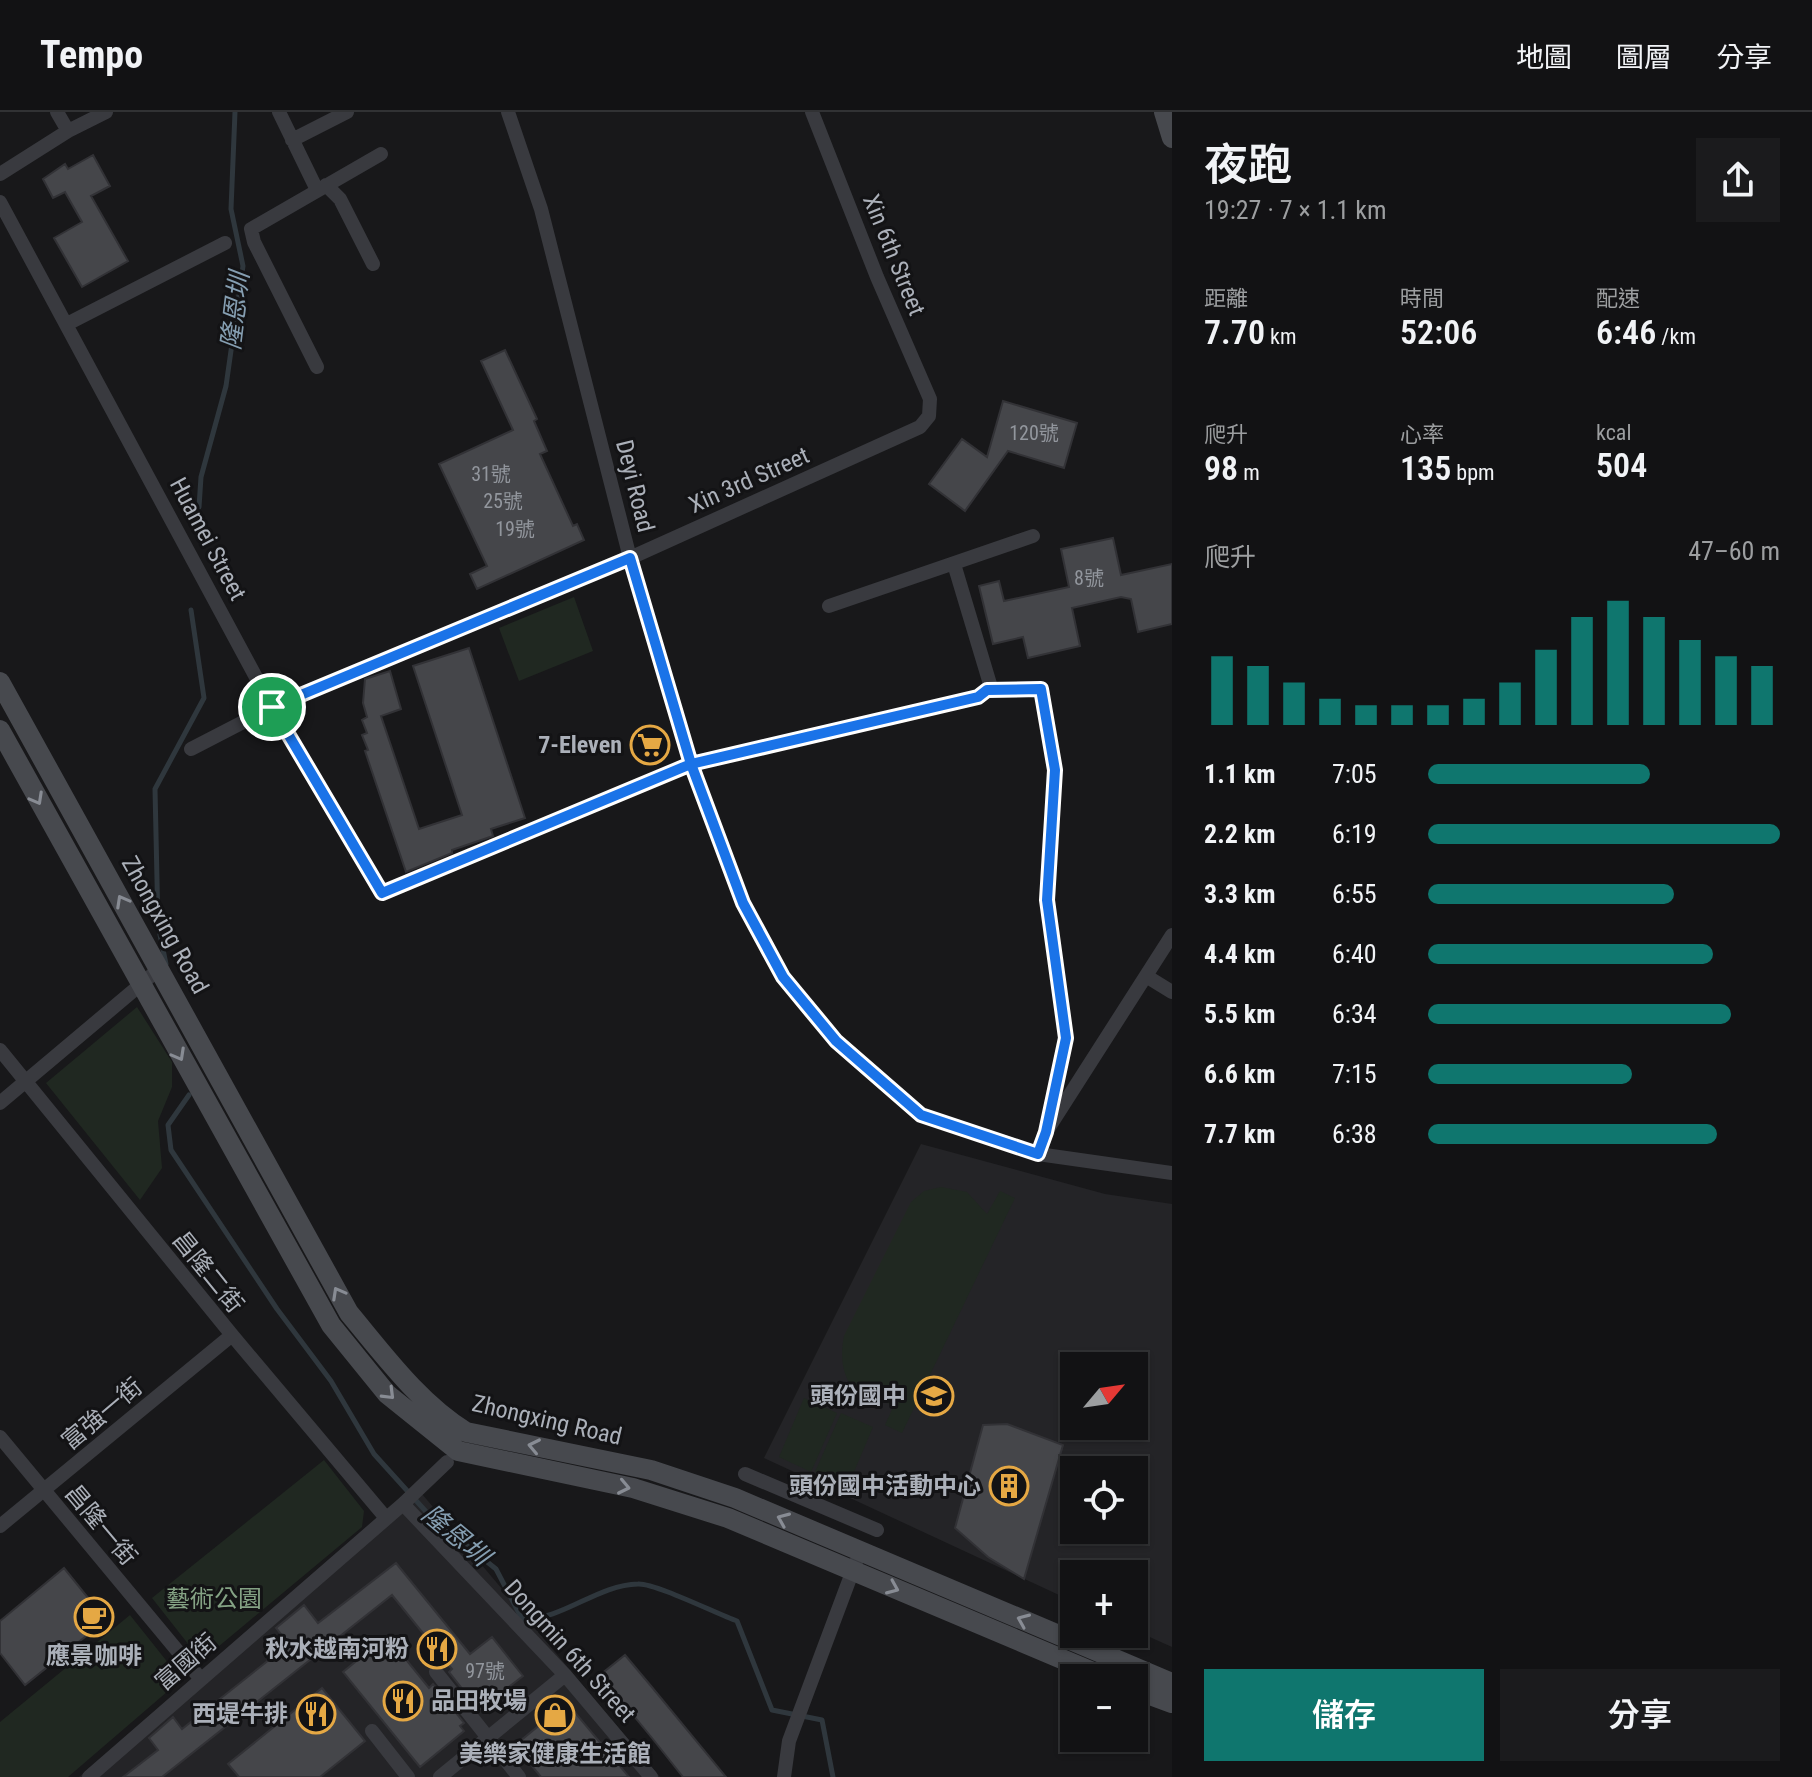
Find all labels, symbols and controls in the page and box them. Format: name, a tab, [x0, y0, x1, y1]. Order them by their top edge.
text: Tempo	[40, 33, 143, 77]
text: 地圖	[1516, 41, 1572, 74]
text: 圖層	[1616, 41, 1672, 74]
text: 分享	[1716, 41, 1772, 74]
button: share	[1696, 138, 1780, 222]
text: 夜跑	[1204, 139, 1292, 191]
street label: Xin 6th Street	[857, 190, 931, 320]
text: 19:27 · 7 × 1.1 km	[1204, 195, 1386, 225]
water label: 隆恩圳	[215, 267, 255, 352]
text: 距離	[1204, 286, 1248, 311]
text: 時間	[1400, 286, 1444, 311]
text: 配速	[1596, 286, 1640, 311]
text: 7.70	[1204, 312, 1265, 352]
text: 52:06	[1400, 312, 1477, 352]
text: 6:46	[1596, 312, 1656, 352]
text: km	[1265, 324, 1297, 349]
text: /km	[1656, 324, 1696, 349]
text: kcal	[1596, 420, 1631, 445]
house number: 120號	[1009, 421, 1059, 445]
text: 爬升	[1204, 422, 1248, 447]
text: 心率	[1400, 422, 1444, 447]
street label: Deyi Road	[610, 437, 660, 535]
street label: Xin 3rd Street	[685, 441, 813, 519]
text: 504	[1596, 445, 1647, 485]
text: 98	[1204, 448, 1238, 488]
text: 135	[1400, 448, 1451, 488]
text: m	[1238, 460, 1260, 485]
text: bpm	[1451, 460, 1495, 485]
house number: 31號	[471, 462, 511, 486]
street label: Huamei Street	[164, 473, 252, 605]
house number: 25號	[483, 489, 523, 513]
house number: 19號	[495, 517, 535, 541]
text: 47–60 m	[1688, 536, 1780, 566]
text: 爬升	[1204, 542, 1256, 572]
house number: 8號	[1074, 566, 1104, 590]
pin	[238, 673, 306, 741]
icon: arrive	[250, 685, 294, 729]
supermarket icon: 7-Eleven	[629, 724, 671, 766]
place label: 7-Eleven	[538, 731, 622, 759]
text: 1.1 km	[1204, 759, 1276, 789]
text: 7:05	[1332, 759, 1377, 789]
one-way arrow	[28, 790, 43, 805]
text: 2.2 km	[1204, 819, 1276, 849]
text: 6:19	[1332, 819, 1377, 849]
street label: Zhongxing Road	[116, 851, 214, 999]
text: 3.3 km	[1204, 879, 1276, 909]
text: 6:55	[1332, 879, 1377, 909]
one-way arrow	[116, 895, 131, 909]
text: 4.4 km	[1204, 939, 1276, 969]
text: 6:40	[1332, 939, 1377, 969]
text: 5.5 km	[1204, 999, 1276, 1029]
text: 6:34	[1332, 999, 1377, 1029]
one-way arrow	[169, 1046, 185, 1061]
text: 6.6 km	[1204, 1059, 1276, 1089]
text: 7:15	[1332, 1059, 1377, 1089]
text: 7.7 km	[1204, 1119, 1276, 1149]
text: 6:38	[1332, 1119, 1377, 1149]
street label: 昌隆二街	[167, 1226, 249, 1318]
one-way arrow	[332, 1288, 348, 1302]
north arrow	[1060, 1352, 1148, 1440]
map controls	[1060, 1352, 1148, 1752]
street label: 富強一街	[56, 1372, 148, 1456]
school or university icon: 頭份國中	[913, 1375, 955, 1417]
place label: 頭份國中	[810, 1382, 906, 1410]
one-way arrow	[380, 1384, 394, 1399]
street label: Zhongxing Road	[469, 1389, 625, 1451]
one-way arrow	[528, 1439, 541, 1456]
button: locate	[1060, 1456, 1148, 1544]
building icon: 頭份國中活動中心	[988, 1465, 1030, 1507]
place label: 頭份國中活動中心	[789, 1472, 981, 1500]
one-way arrow	[617, 1478, 630, 1495]
street label: 昌隆一街	[59, 1479, 143, 1571]
water label: 隆恩圳	[416, 1498, 499, 1574]
one-way arrow	[777, 1512, 791, 1528]
button: +	[1060, 1560, 1148, 1648]
street label: Dongmin 6th Street	[499, 1574, 641, 1728]
one-way arrow	[885, 1579, 899, 1595]
park label: 藝術公園	[166, 1585, 262, 1613]
cafe icon: 應景咖啡	[73, 1596, 115, 1638]
one-way arrow	[1017, 1613, 1031, 1629]
street label: 富國街	[150, 1628, 222, 1696]
restaurant icon: 秋水越南河粉	[416, 1628, 458, 1670]
place label: 秋水越南河粉	[265, 1635, 409, 1663]
place label: 應景咖啡	[46, 1642, 142, 1670]
house number: 97號	[465, 1659, 505, 1683]
button: −	[1060, 1664, 1148, 1752]
button: 儲存	[1204, 1669, 1484, 1761]
button: 分享	[1500, 1669, 1780, 1761]
restaurant icon: 品田牧場	[382, 1680, 424, 1722]
place label: 品田牧場	[431, 1687, 527, 1715]
restaurant icon: 西堤牛排	[295, 1693, 337, 1735]
shop icon: 美樂家健康生活館	[534, 1694, 576, 1736]
place label: 西堤牛排	[192, 1700, 288, 1728]
place label: 美樂家健康生活館	[459, 1740, 651, 1768]

